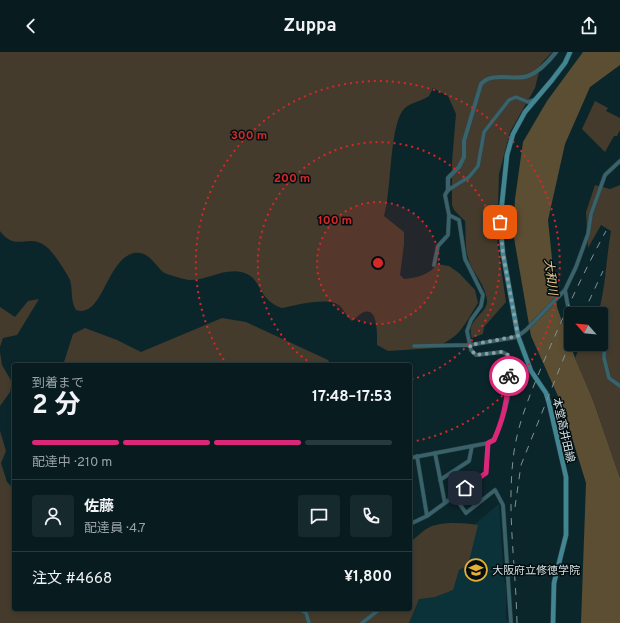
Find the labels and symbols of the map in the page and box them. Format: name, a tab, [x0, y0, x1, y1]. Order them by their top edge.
text: 300 m	[231, 128, 267, 144]
text: 200 m	[274, 171, 310, 187]
pin	[483, 205, 517, 239]
text: 100 m	[318, 213, 352, 229]
centre of rings	[371, 256, 385, 270]
water label: 大和川	[540, 258, 560, 298]
north arrow	[564, 307, 608, 351]
courier	[489, 356, 529, 396]
street label: 本堂高井田線	[549, 396, 577, 464]
pin	[448, 471, 482, 505]
school or university icon: 大阪府立修徳学院	[463, 557, 489, 583]
place label: 大阪府立修徳学院	[492, 564, 580, 578]

